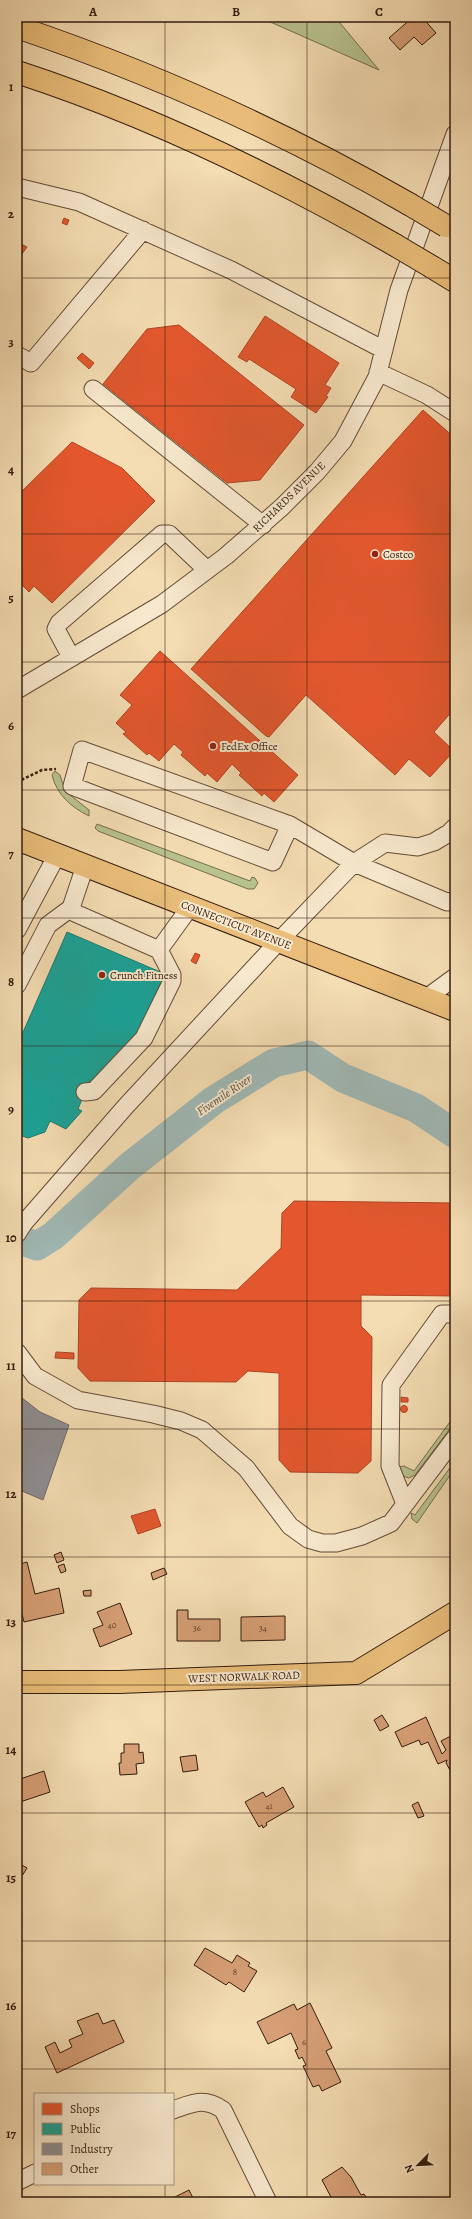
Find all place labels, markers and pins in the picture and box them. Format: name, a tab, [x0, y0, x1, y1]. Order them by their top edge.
place label: Costco	[383, 547, 414, 562]
marker: Costco	[370, 549, 380, 559]
place label: FedEx Office	[221, 739, 278, 754]
marker: FedEx Office	[208, 741, 218, 751]
place label: Crunch Fitness	[110, 968, 178, 983]
marker: Crunch Fitness	[97, 970, 107, 980]

